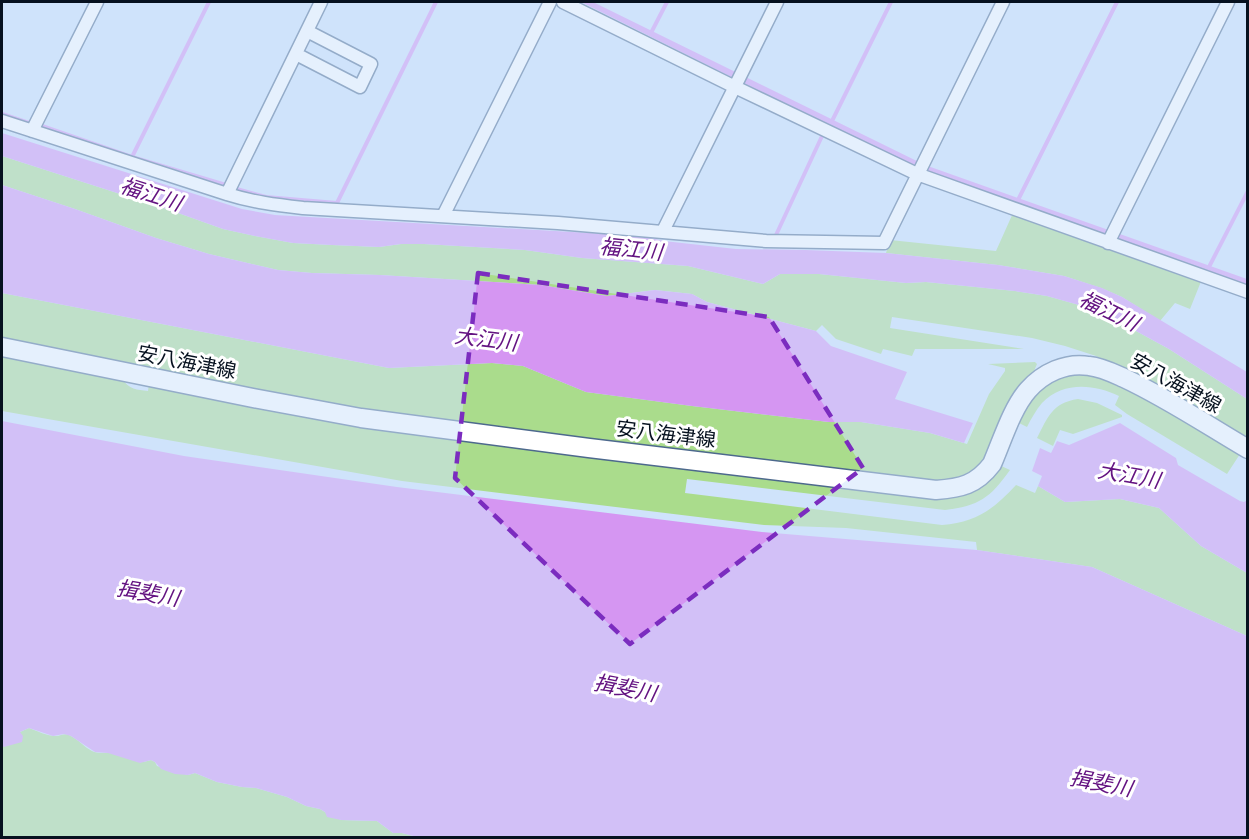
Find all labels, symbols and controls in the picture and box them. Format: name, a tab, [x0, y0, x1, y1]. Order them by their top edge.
water label: 福江川	[117, 173, 186, 215]
water label: 福江川	[598, 234, 666, 264]
water label: 福江川	[1076, 287, 1144, 336]
water label: 大江川	[453, 324, 521, 354]
street label: 安八海津線	[136, 342, 238, 382]
street label: 安八海津線	[1127, 349, 1225, 417]
street label: 安八海津線	[615, 417, 717, 451]
water label: 大江川	[1096, 458, 1164, 492]
water label: 揖斐川	[115, 576, 183, 610]
water label: 揖斐川	[592, 671, 660, 706]
water label: 揖斐川	[1068, 766, 1136, 801]

